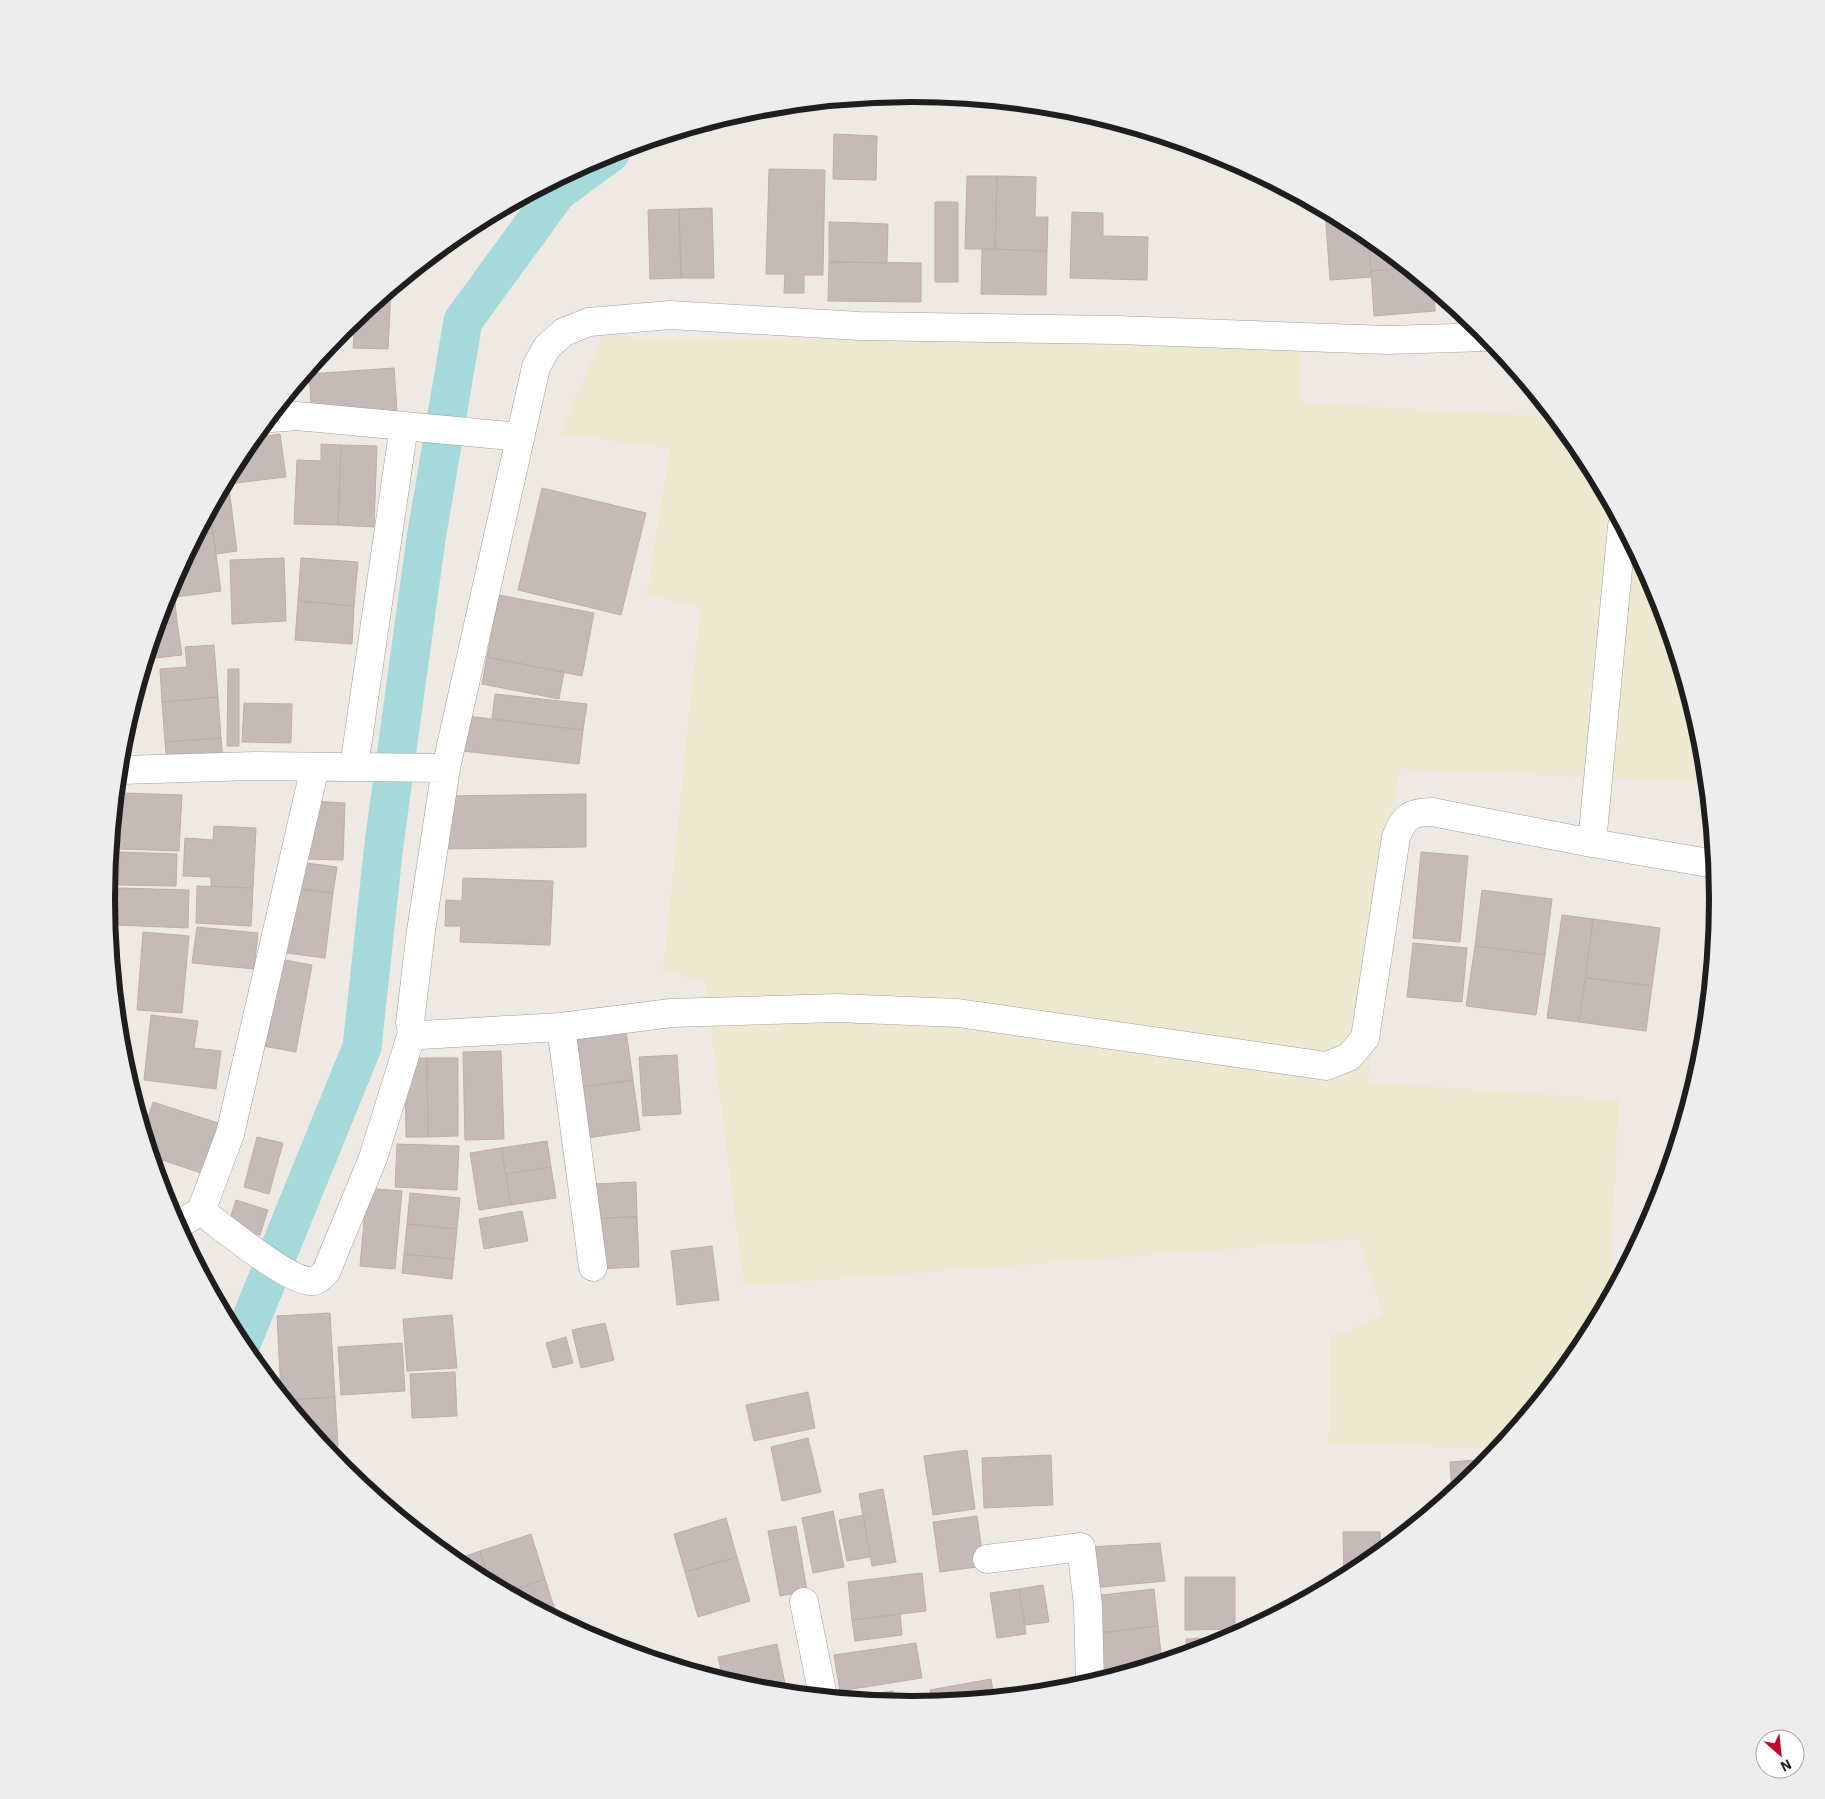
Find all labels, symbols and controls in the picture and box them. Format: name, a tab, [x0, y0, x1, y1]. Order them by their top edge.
north arrow	[1755, 1729, 1805, 1779]
text: N	[1777, 1755, 1795, 1776]

